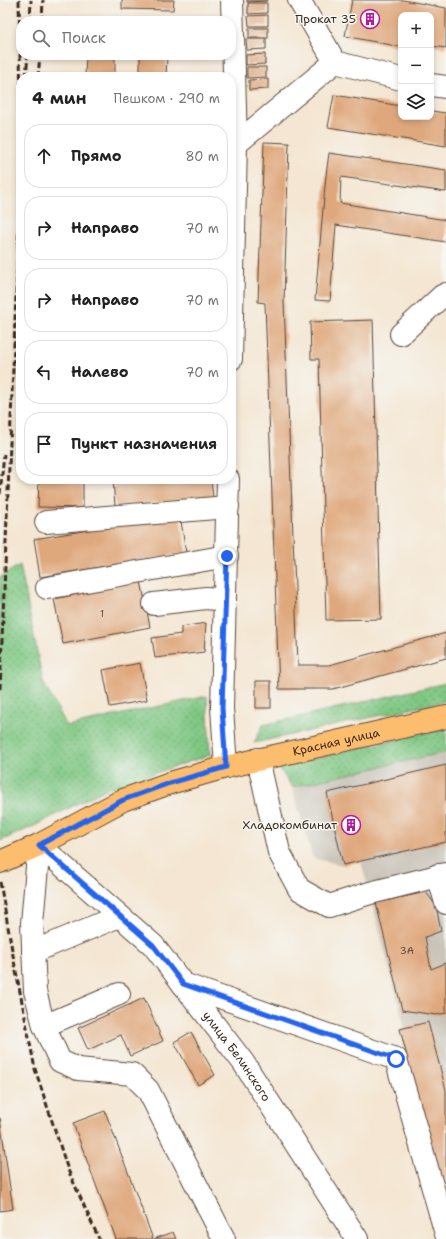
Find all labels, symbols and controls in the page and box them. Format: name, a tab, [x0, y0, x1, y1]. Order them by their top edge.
building icon: Прокат 35	[359, 8, 381, 30]
place label: Прокат 35	[295, 11, 356, 27]
map controls	[398, 12, 434, 120]
button: +	[398, 12, 434, 48]
search box	[16, 16, 236, 60]
icon: search	[30, 27, 52, 49]
text: Поиск	[62, 28, 106, 48]
button: −	[398, 48, 434, 84]
button: layers	[398, 84, 434, 120]
text: 4 мин	[32, 87, 87, 109]
text: Пешком · 290 m	[114, 90, 220, 107]
icon: ahead	[33, 145, 55, 167]
text: Прямо	[71, 146, 121, 166]
text: 80 m	[185, 148, 219, 165]
icon: right	[33, 217, 55, 239]
text: Направо	[71, 218, 139, 238]
text: 70 m	[185, 220, 219, 237]
icon: right	[33, 289, 55, 311]
text: Направо	[71, 290, 139, 310]
text: 70 m	[185, 292, 219, 309]
icon: left	[33, 361, 55, 383]
text: Налево	[71, 362, 129, 382]
text: 70 m	[185, 364, 219, 381]
icon: arrive	[33, 433, 55, 455]
text: Пункт назначения	[71, 434, 217, 454]
route end	[218, 547, 236, 565]
house number: 1	[100, 607, 104, 620]
street label: Красная улица	[291, 724, 382, 760]
building icon: Хладокомбинат	[340, 814, 362, 836]
place label: Хладокомбинат	[243, 817, 338, 833]
house number: 3А	[400, 944, 414, 957]
street label: улица Белинского	[199, 1008, 274, 1105]
route start	[387, 1050, 405, 1068]

